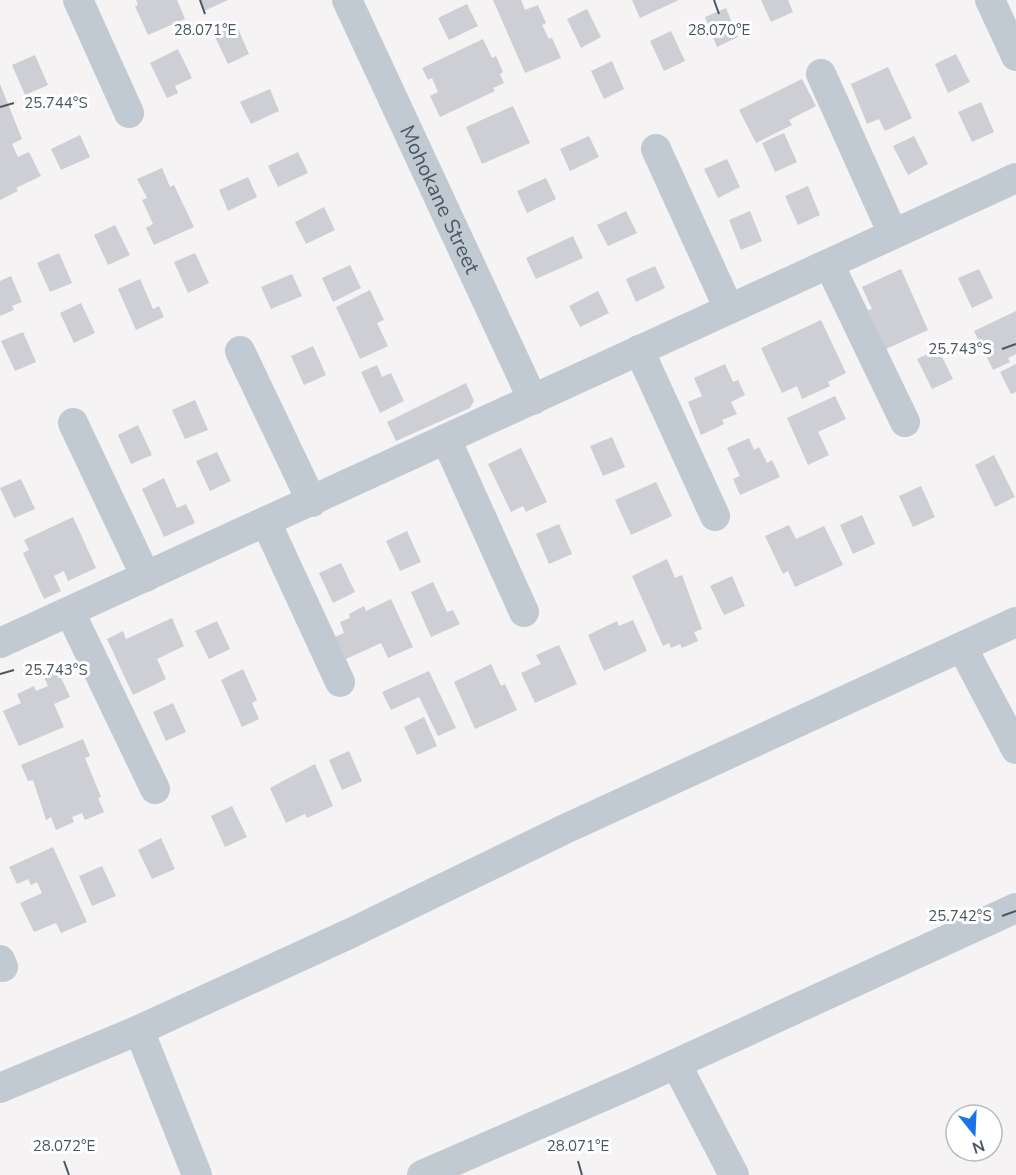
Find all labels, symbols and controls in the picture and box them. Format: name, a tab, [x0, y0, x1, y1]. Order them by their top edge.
text: 28.071°E	[174, 20, 236, 40]
text: 28.070°E	[688, 20, 750, 40]
text: 25.744°S	[24, 93, 88, 113]
street label: Mohokane Street	[393, 121, 487, 279]
text: 25.743°S	[928, 339, 992, 359]
text: 25.743°S	[24, 660, 88, 680]
text: 25.742°S	[928, 906, 992, 926]
north arrow	[944, 1103, 1004, 1163]
text: N	[969, 1134, 987, 1159]
text: 28.072°E	[33, 1136, 95, 1156]
text: 28.071°E	[547, 1136, 609, 1156]

